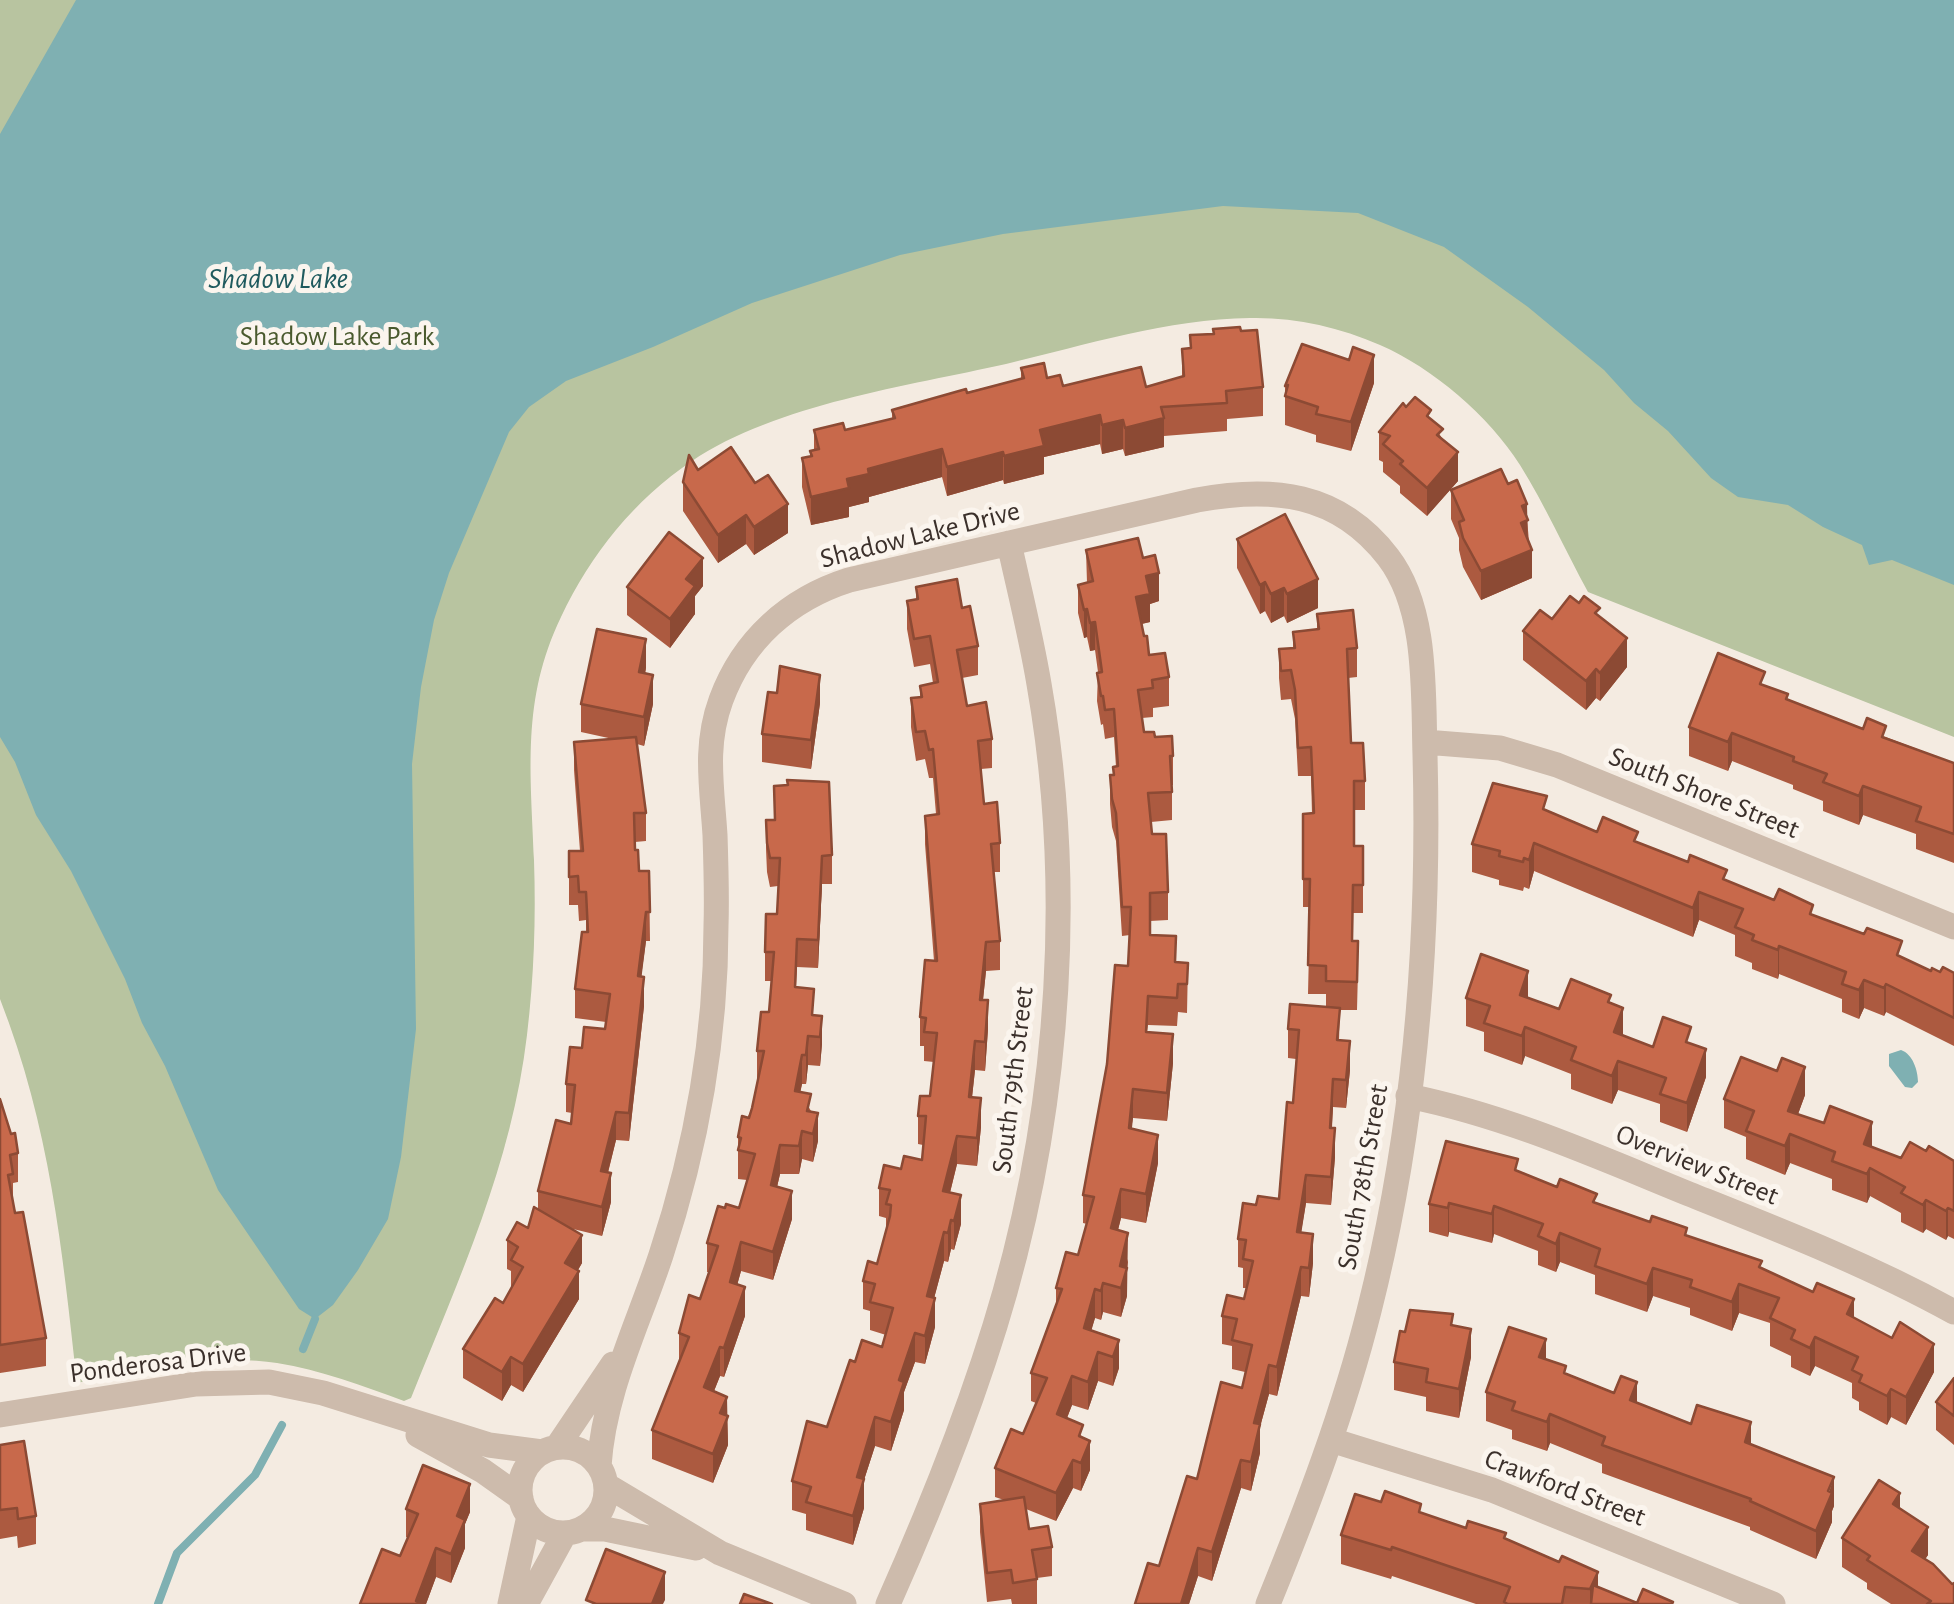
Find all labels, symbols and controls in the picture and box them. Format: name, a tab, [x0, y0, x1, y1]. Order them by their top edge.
water label: Shadow Lake	[208, 261, 348, 297]
park label: Shadow Lake Park	[240, 320, 434, 354]
street label: Shadow Lake Drive	[817, 494, 1023, 576]
street label: South Shore Street	[1604, 740, 1804, 846]
street label: South 79th Street	[985, 985, 1041, 1175]
street label: South 78th Street	[1330, 1082, 1396, 1272]
street label: Overview Street	[1611, 1117, 1783, 1213]
street label: Ponderosa Drive	[68, 1336, 248, 1390]
street label: Crawford Street	[1480, 1442, 1650, 1534]

